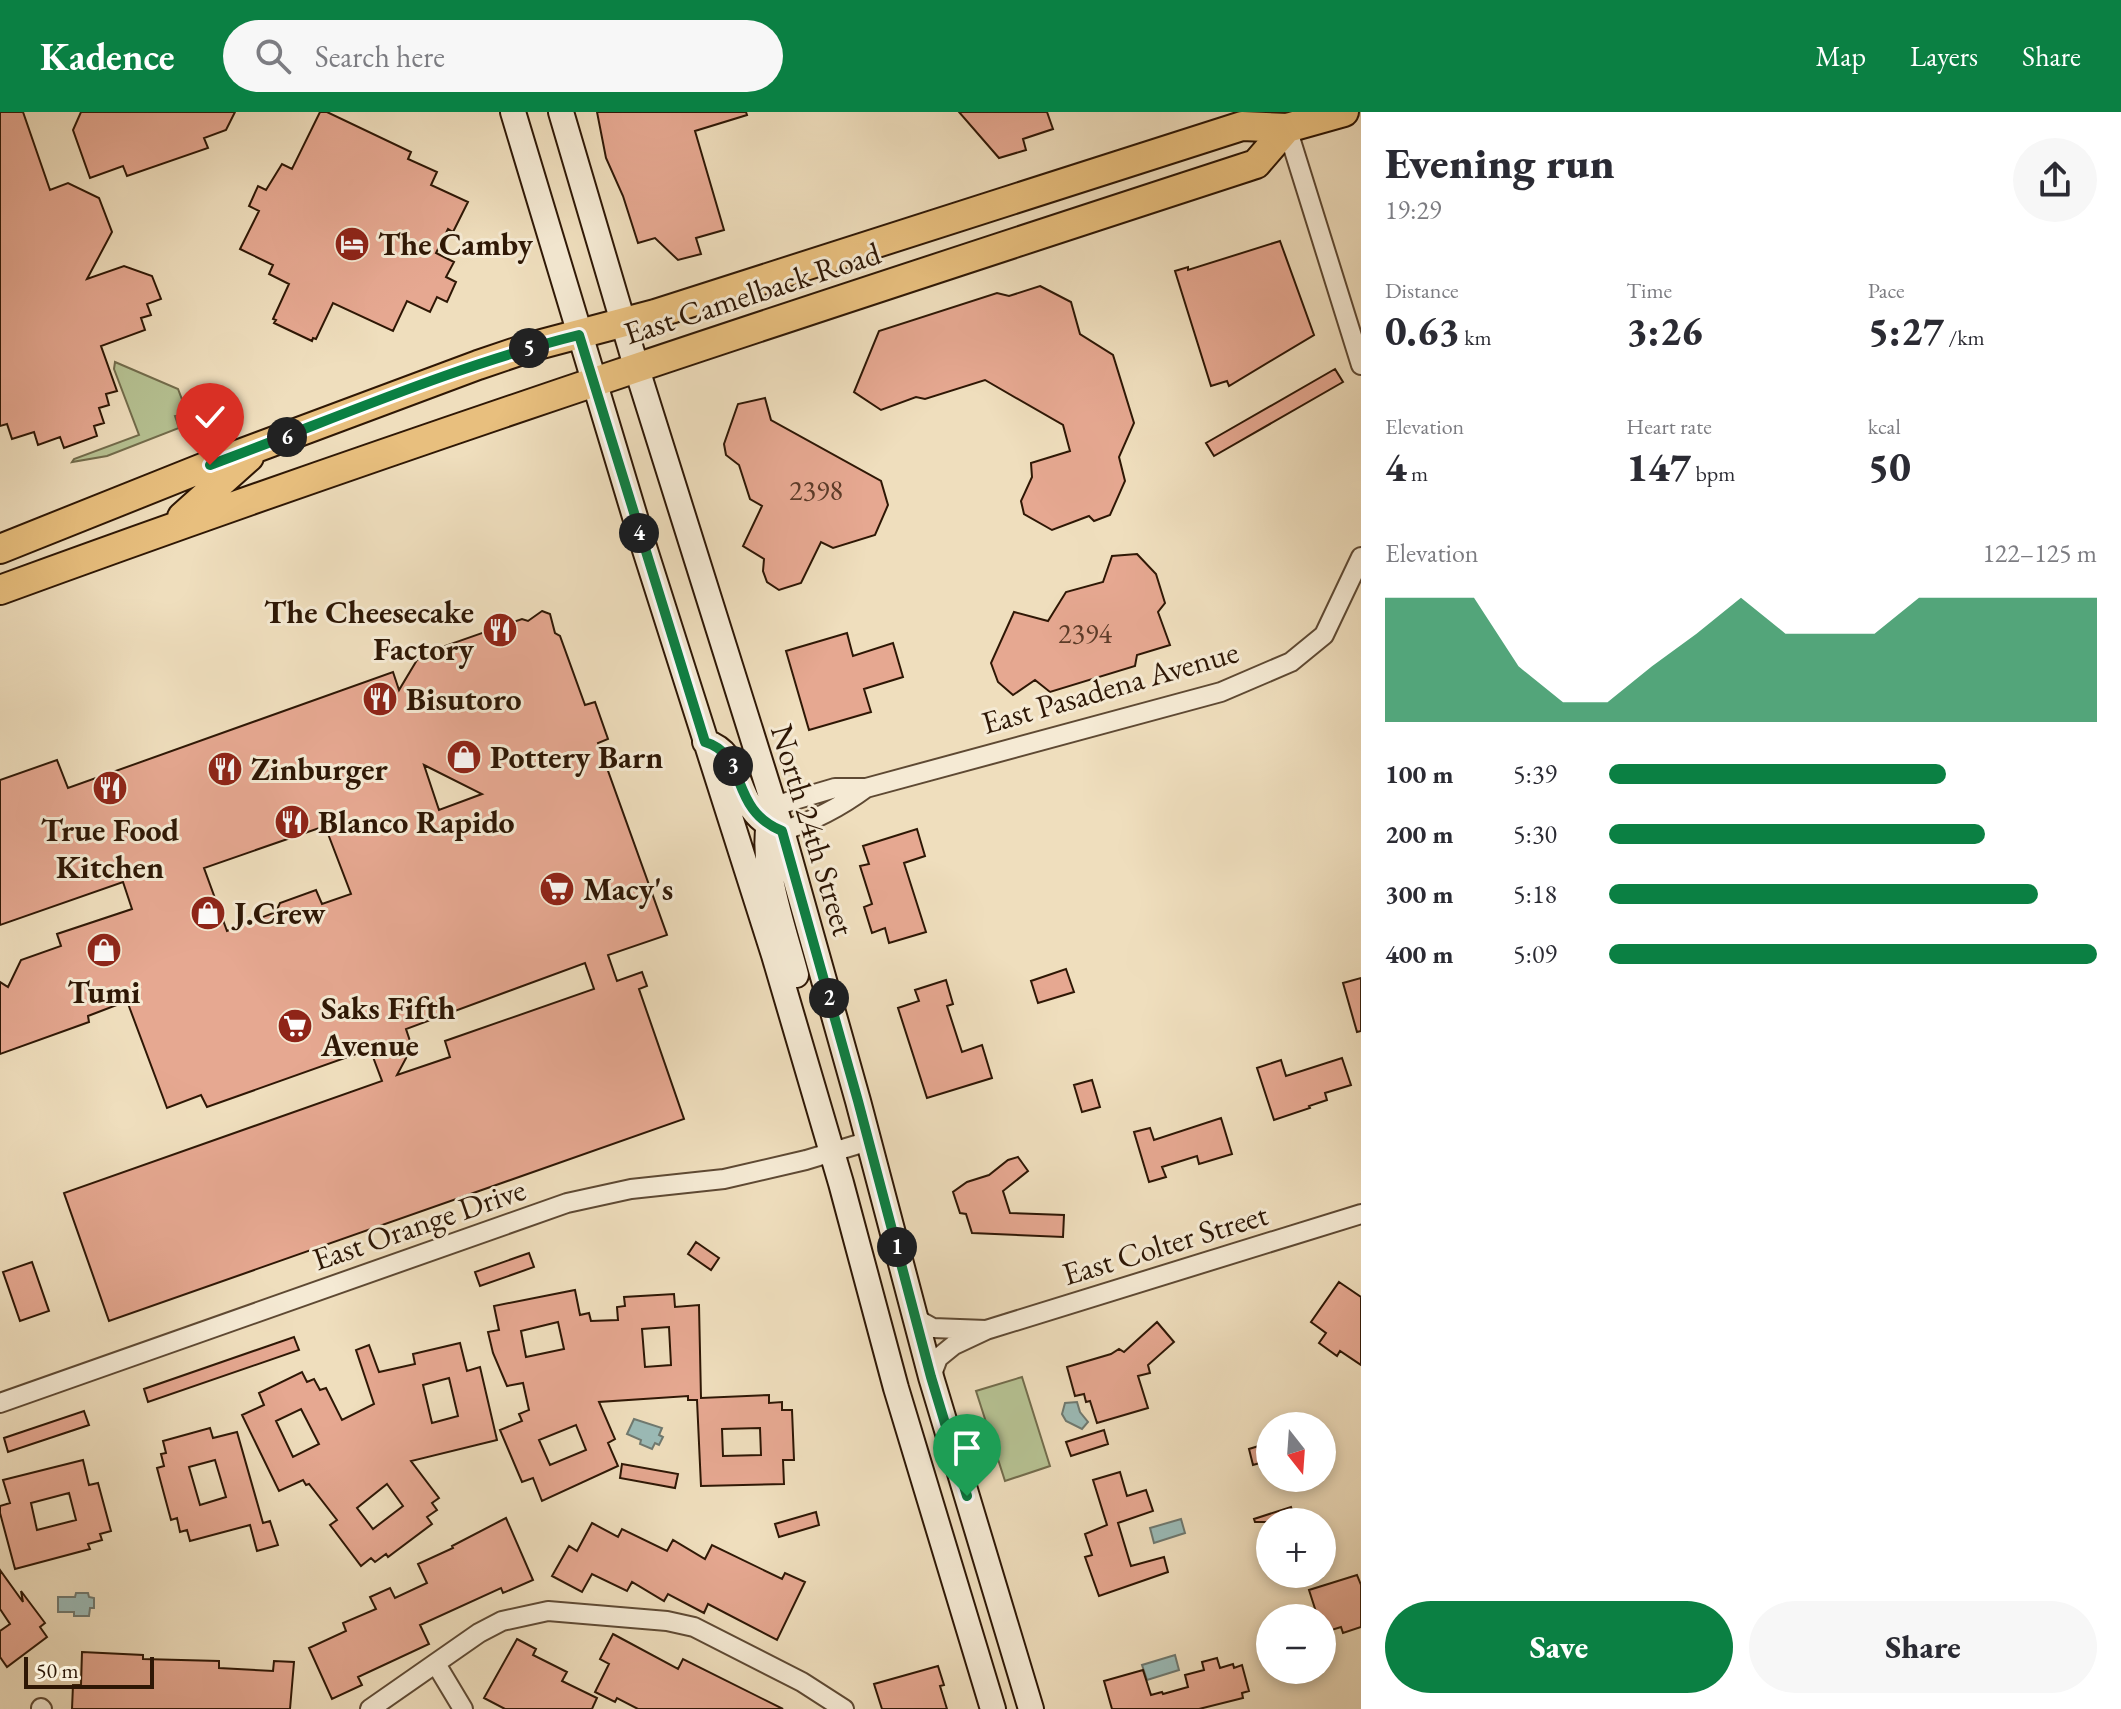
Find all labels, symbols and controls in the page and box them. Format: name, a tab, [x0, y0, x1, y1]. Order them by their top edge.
search box	[223, 20, 783, 92]
text: Kadence	[40, 32, 175, 81]
icon: search	[251, 34, 295, 78]
text: Search here	[315, 37, 445, 76]
text: Map	[1816, 38, 1866, 74]
text: Layers	[1910, 38, 1978, 74]
text: Share	[2022, 38, 2081, 74]
text: Evening run	[1385, 134, 1615, 191]
button: share	[2013, 138, 2097, 222]
text: 19:29	[1385, 193, 1441, 227]
place label: The Camby	[378, 223, 534, 265]
hotel icon: The Camby	[333, 225, 371, 263]
street label: East Camelback Road	[618, 231, 886, 354]
text: Distance	[1385, 276, 1458, 305]
text: Time	[1626, 276, 1672, 305]
text: Pace	[1868, 276, 1905, 305]
text: 0.63	[1385, 305, 1460, 357]
text: 3:26	[1626, 305, 1703, 357]
text: 5:27	[1868, 305, 1944, 357]
text: km	[1460, 323, 1492, 352]
text: /km	[1944, 323, 1985, 352]
pin: 5	[509, 328, 549, 368]
text: 5	[523, 333, 535, 362]
pin	[176, 383, 244, 465]
icon: check	[188, 395, 232, 439]
text: Elevation	[1385, 412, 1464, 441]
text: Heart rate	[1626, 412, 1712, 441]
text: kcal	[1868, 412, 1901, 441]
pin: 6	[267, 417, 307, 457]
text: 6	[281, 422, 293, 451]
text: 4	[1385, 441, 1407, 493]
text: 147	[1626, 441, 1691, 493]
text: 50	[1868, 441, 1911, 493]
text: m	[1407, 459, 1428, 488]
text: bpm	[1691, 459, 1735, 488]
house number: 2398	[789, 472, 843, 508]
pin: 4	[619, 513, 659, 553]
text: 4	[633, 518, 645, 547]
text: Elevation	[1385, 536, 1479, 570]
text: 122–125 m	[1982, 536, 2097, 570]
place label: The Cheesecake Factory	[264, 591, 475, 670]
restaurant icon: The Cheesecake Factory	[481, 611, 519, 649]
house number: 2394	[1058, 615, 1112, 651]
street label: East Pasadena Avenue	[977, 630, 1243, 744]
place label: Bisutoro	[406, 678, 522, 720]
restaurant icon: Bisutoro	[361, 680, 399, 718]
street label: North 24th Street	[761, 719, 865, 941]
place label: Pottery Barn	[490, 736, 663, 778]
shop icon: Pottery Barn	[445, 738, 483, 776]
pin: 3	[713, 746, 753, 786]
place label: Zinburger	[251, 748, 389, 790]
restaurant icon: Zinburger	[206, 750, 244, 788]
text: 3	[727, 751, 739, 780]
text: 100 m	[1385, 757, 1453, 791]
text: 5:39	[1513, 757, 1557, 791]
restaurant icon: True Food Kitchen	[91, 769, 129, 807]
place label: Blanco Rapido	[318, 801, 515, 843]
restaurant icon: Blanco Rapido	[273, 803, 311, 841]
place label: True Food Kitchen	[41, 809, 180, 888]
text: 200 m	[1385, 817, 1453, 851]
text: 5:30	[1513, 817, 1557, 851]
place label: Macy's	[583, 868, 673, 910]
supermarket icon: Macy's	[538, 870, 576, 908]
text: 300 m	[1385, 877, 1453, 911]
text: 5:18	[1513, 877, 1557, 911]
place label: J.Crew	[231, 892, 325, 934]
shop icon: J.Crew	[189, 894, 227, 932]
shop icon: Tumi	[85, 931, 123, 969]
text: 400 m	[1385, 937, 1453, 971]
text: 5:09	[1513, 937, 1557, 971]
place label: Tumi	[68, 971, 141, 1013]
pin: 2	[809, 978, 849, 1018]
text: 2	[823, 983, 835, 1012]
place label: Saks Fifth Avenue	[320, 987, 456, 1066]
supermarket icon: Saks Fifth Avenue	[276, 1007, 314, 1045]
street label: East Orange Drive	[307, 1168, 531, 1280]
street label: East Colter Street	[1057, 1193, 1273, 1295]
pin: 1	[877, 1227, 917, 1267]
text: 1	[891, 1232, 903, 1261]
north arrow	[1256, 1412, 1336, 1492]
map controls	[1256, 1412, 1336, 1684]
pin	[933, 1414, 1001, 1496]
icon: arrive	[945, 1426, 989, 1470]
button: +	[1256, 1508, 1336, 1588]
button: Save	[1385, 1601, 1733, 1693]
button: Share	[1749, 1601, 2097, 1693]
button: −	[1256, 1604, 1336, 1684]
scale bar	[24, 1653, 154, 1689]
text: 50 m	[36, 1656, 79, 1685]

